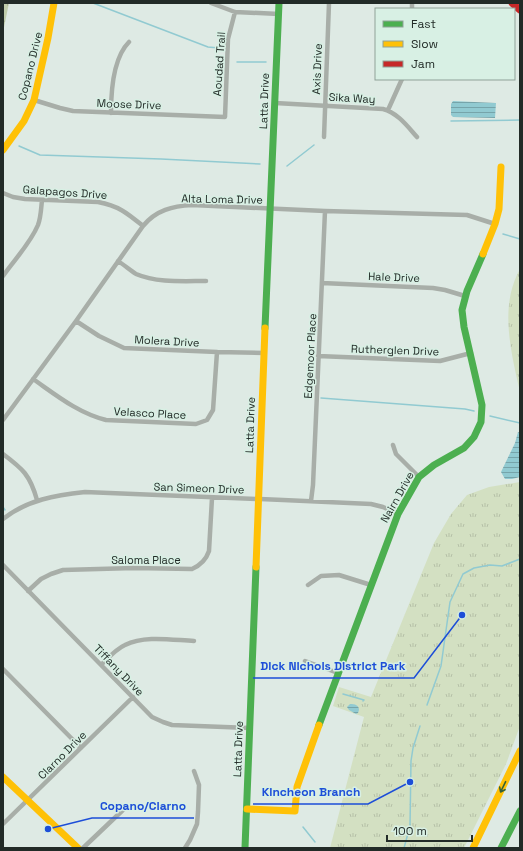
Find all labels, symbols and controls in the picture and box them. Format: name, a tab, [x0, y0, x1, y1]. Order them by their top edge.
legend	[375, 8, 515, 80]
text: Fast	[411, 16, 436, 32]
street label: Copano Drive	[15, 30, 45, 102]
street label: Aoudad Trail	[210, 31, 228, 97]
text: Slow	[411, 36, 438, 52]
street label: Axis Drive	[309, 43, 325, 95]
text: Jam	[411, 56, 435, 72]
street label: Latta Drive	[256, 73, 272, 129]
street label: Sika Way	[328, 90, 376, 106]
street label: Moose Drive	[96, 96, 162, 112]
street label: Galapagos Drive	[22, 182, 108, 202]
street label: Alta Loma Drive	[181, 191, 263, 207]
street label: Hale Drive	[368, 269, 420, 285]
street label: Edgemoor Place	[301, 313, 319, 399]
street label: Molera Drive	[134, 332, 200, 350]
street label: Rutherglen Drive	[351, 341, 439, 359]
street label: Latta Drive	[242, 397, 258, 453]
street label: Velasco Place	[113, 404, 187, 422]
street label: Nairn Drive	[377, 469, 417, 525]
street label: San Simeon Drive	[153, 479, 245, 497]
street label: Saloma Place	[111, 553, 181, 567]
street label: Tiffany Drive	[91, 641, 147, 699]
callout: Dick Nichols District Park	[253, 654, 414, 678]
text: Dick Nichols District Park	[260, 658, 406, 674]
street label: Latta Drive	[230, 721, 246, 777]
street label: Clarno Drive	[35, 728, 89, 782]
callout: Kincheon Branch	[253, 780, 368, 804]
one-way arrow	[499, 780, 507, 792]
text: Kincheon Branch	[262, 784, 360, 800]
callout: Copano/Clarno	[92, 794, 194, 818]
text: Copano/Clarno	[100, 798, 186, 814]
scale bar	[387, 817, 472, 843]
text: 100 m	[393, 823, 427, 839]

